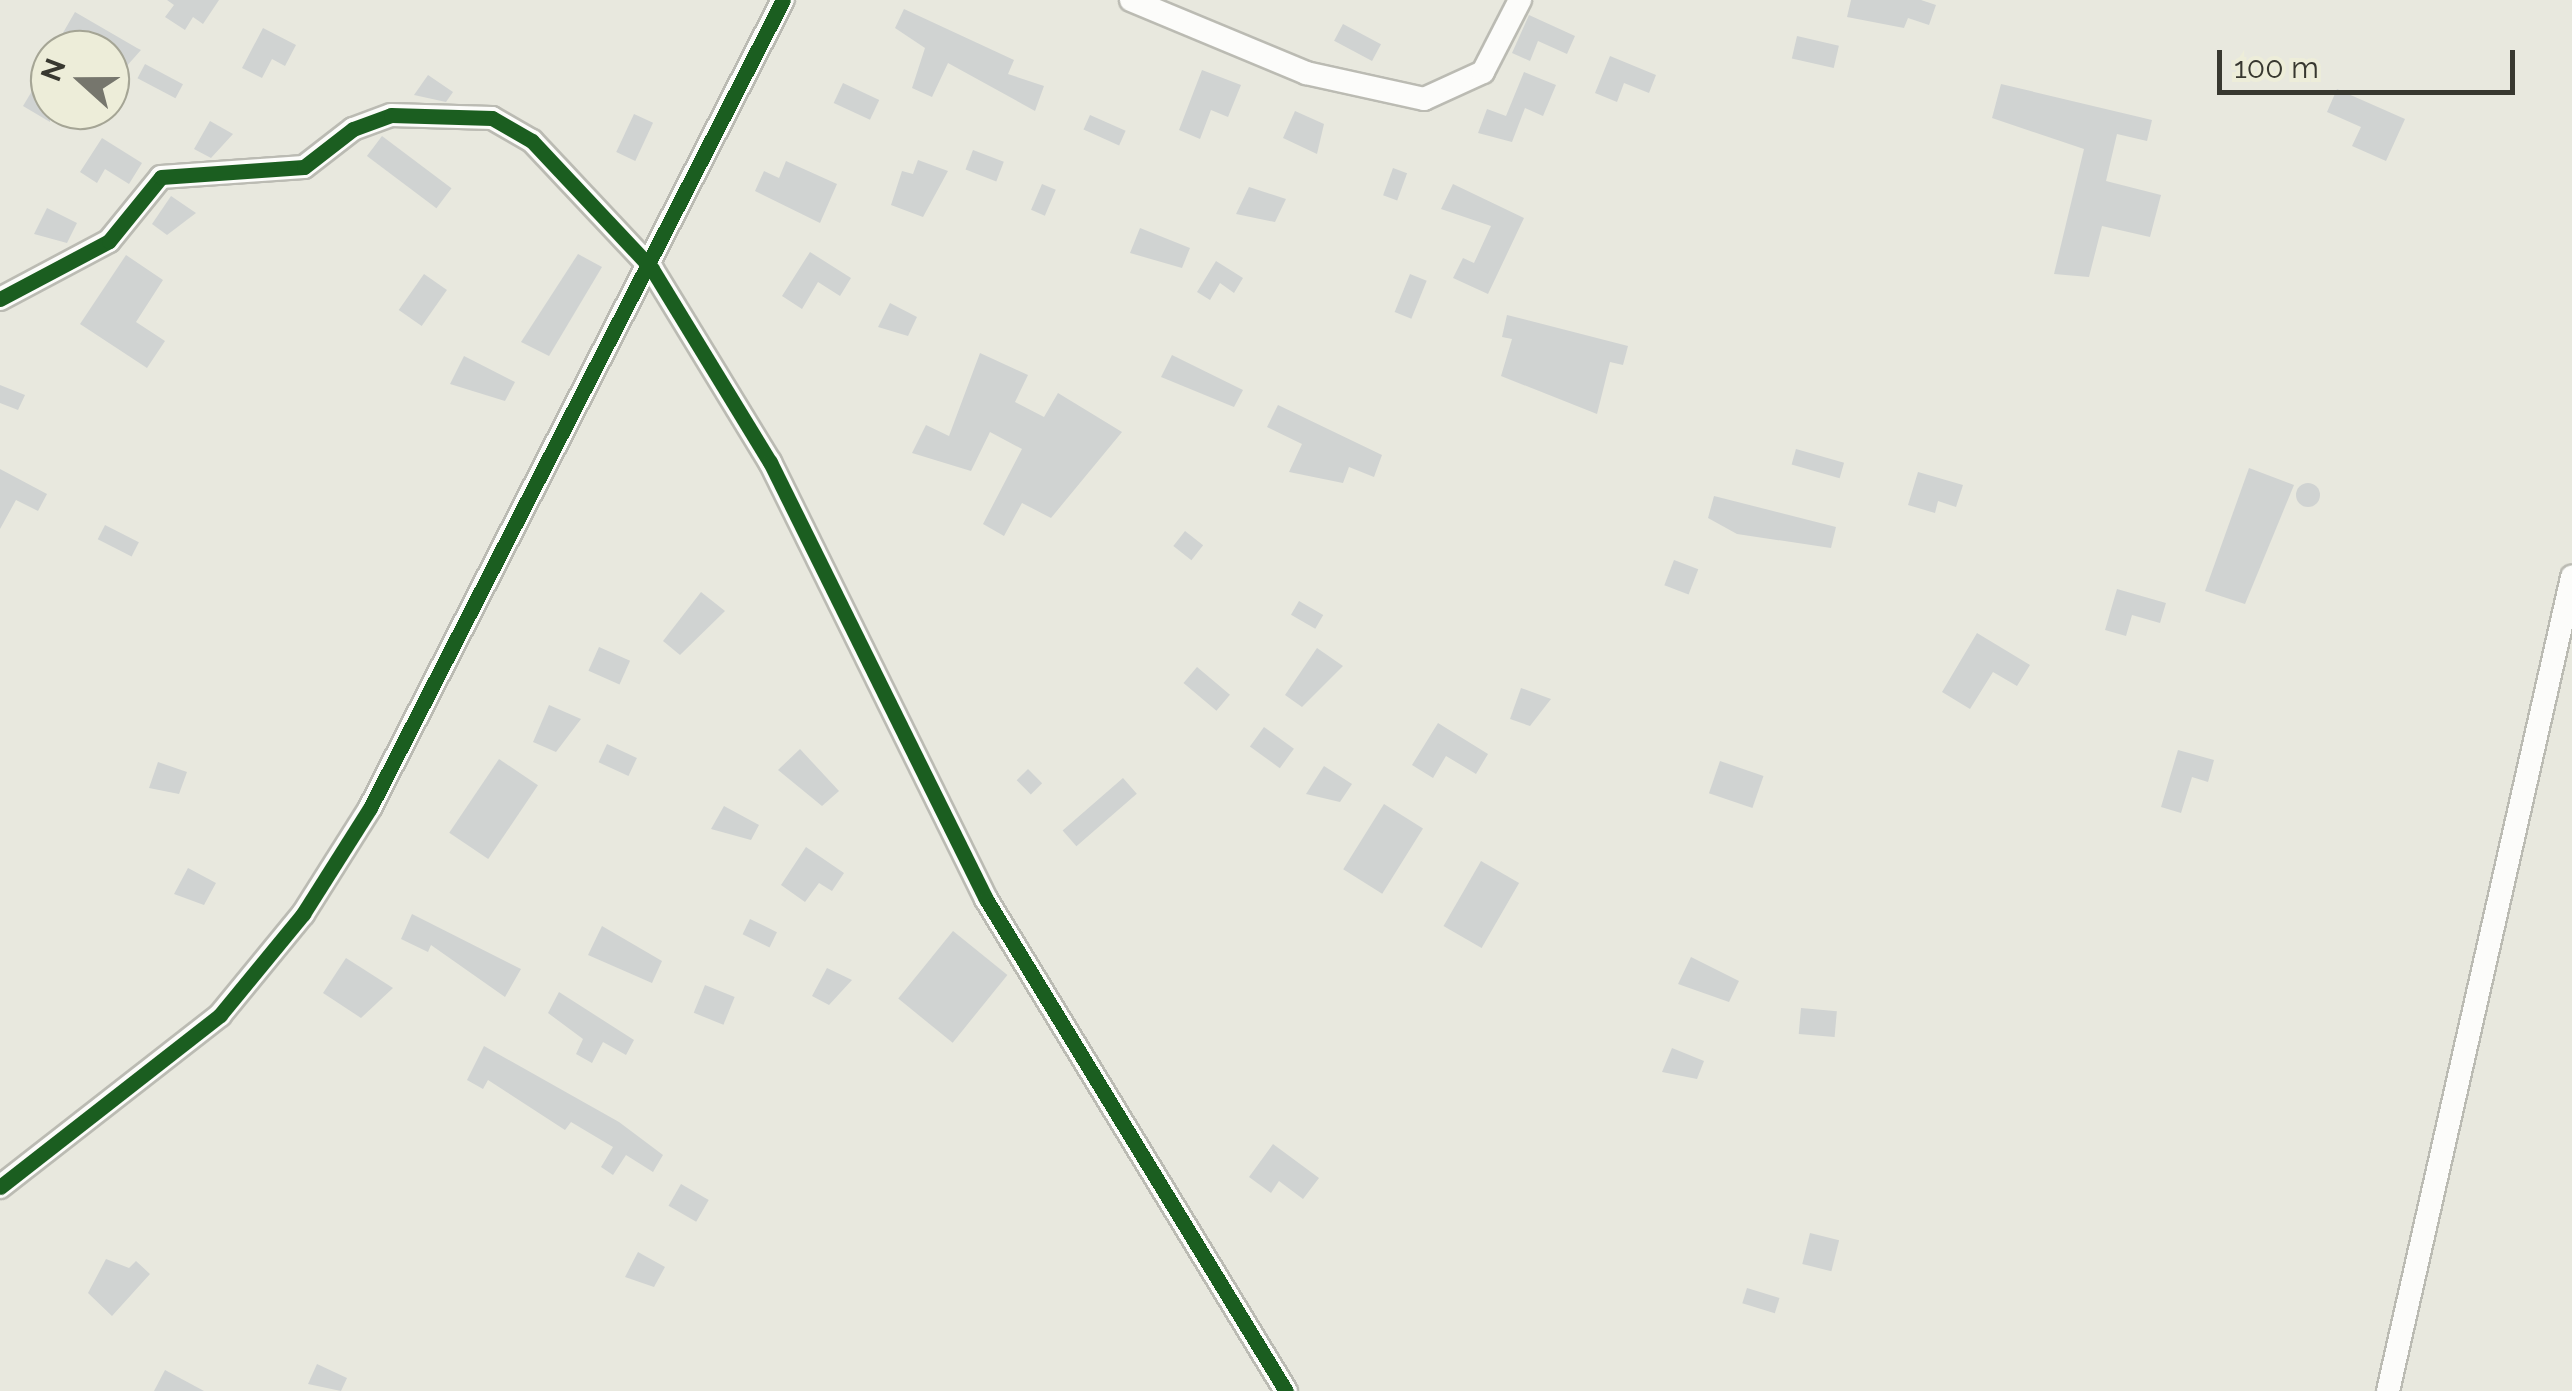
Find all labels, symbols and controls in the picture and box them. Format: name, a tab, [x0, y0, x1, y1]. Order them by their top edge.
north arrow	[30, 30, 130, 130]
scale bar	[2222, 30, 2520, 92]
text: 100 m	[2234, 50, 2319, 85]
text: N	[34, 54, 73, 86]

